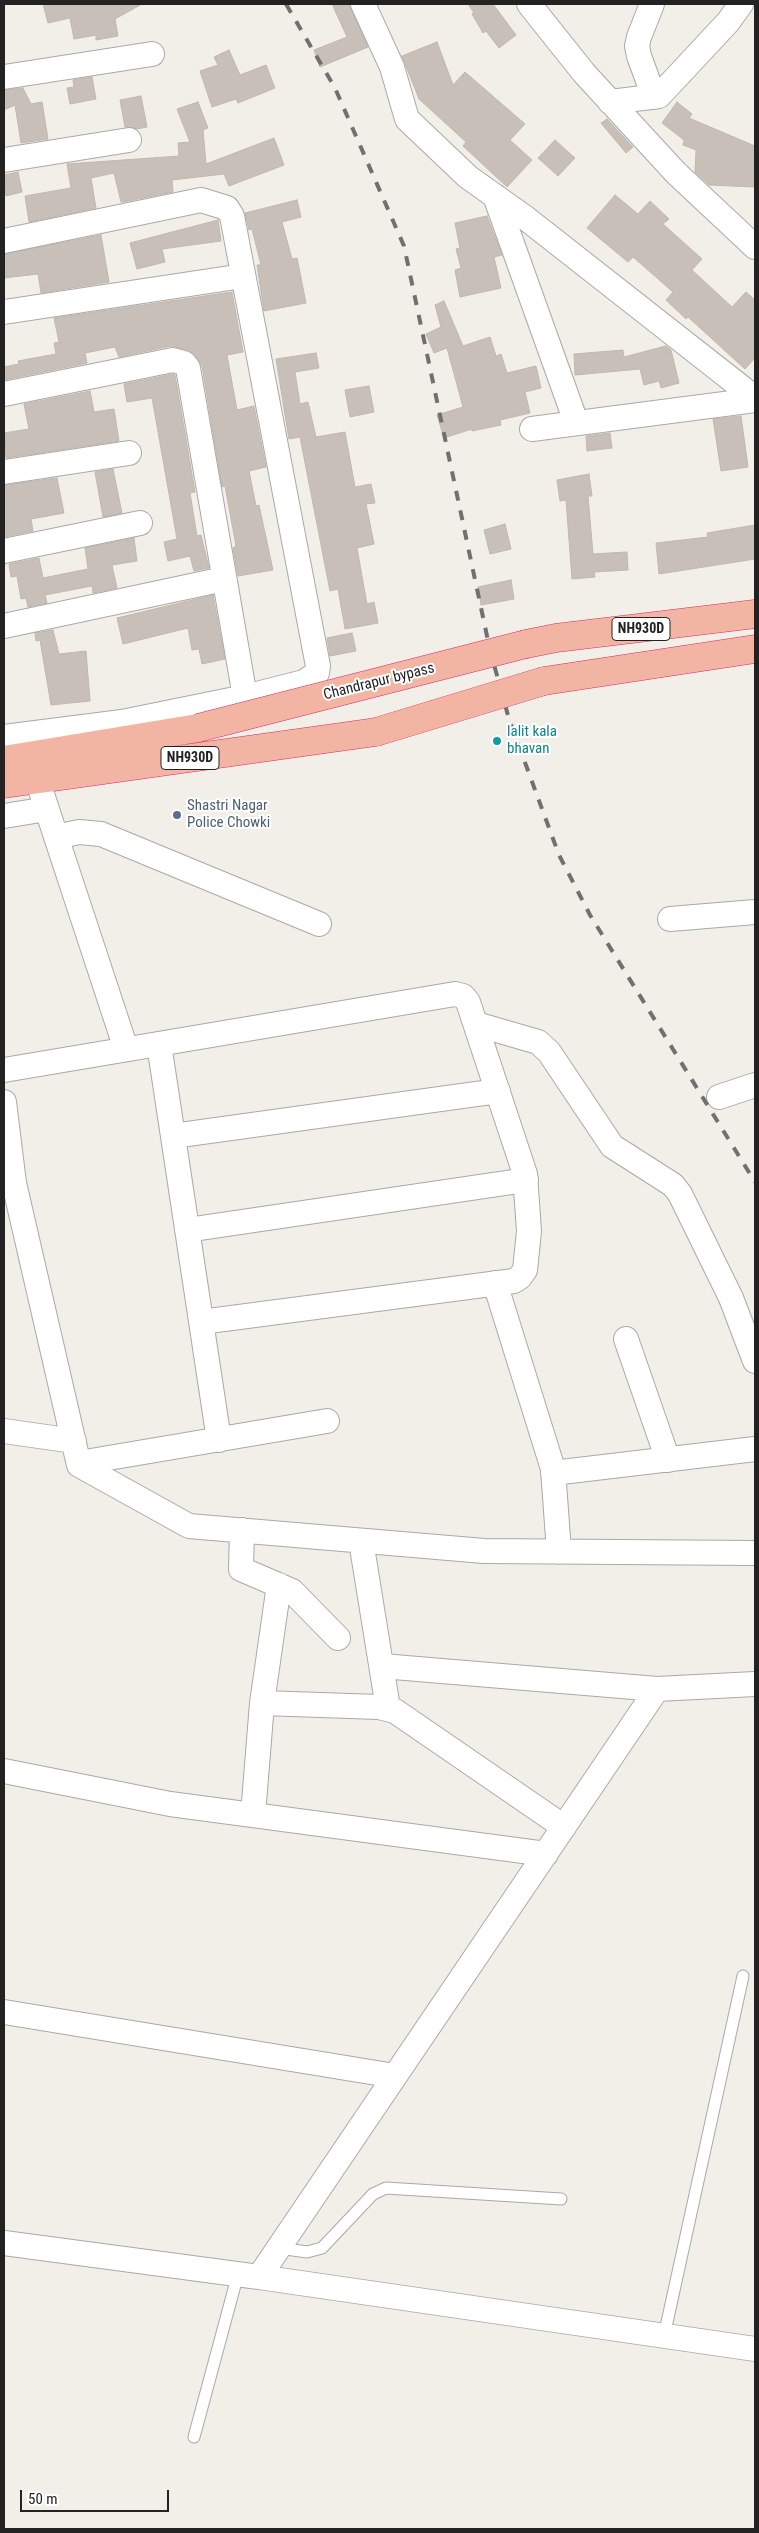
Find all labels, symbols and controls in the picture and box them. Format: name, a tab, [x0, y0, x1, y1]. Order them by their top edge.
road number: NH930D	[612, 618, 670, 640]
street label: Chandrapur bypass	[322, 660, 436, 704]
place label: lalit kala bhavan	[507, 723, 557, 758]
marker: lalit kala bhavan	[491, 735, 503, 747]
road number: NH930D	[161, 746, 219, 770]
place label: Shastri Nagar Police Chowki	[187, 797, 270, 832]
marker: Shastri Nagar Police Chowki	[171, 809, 183, 821]
scale bar	[22, 2480, 171, 2512]
text: 50 m	[28, 2490, 58, 2508]

